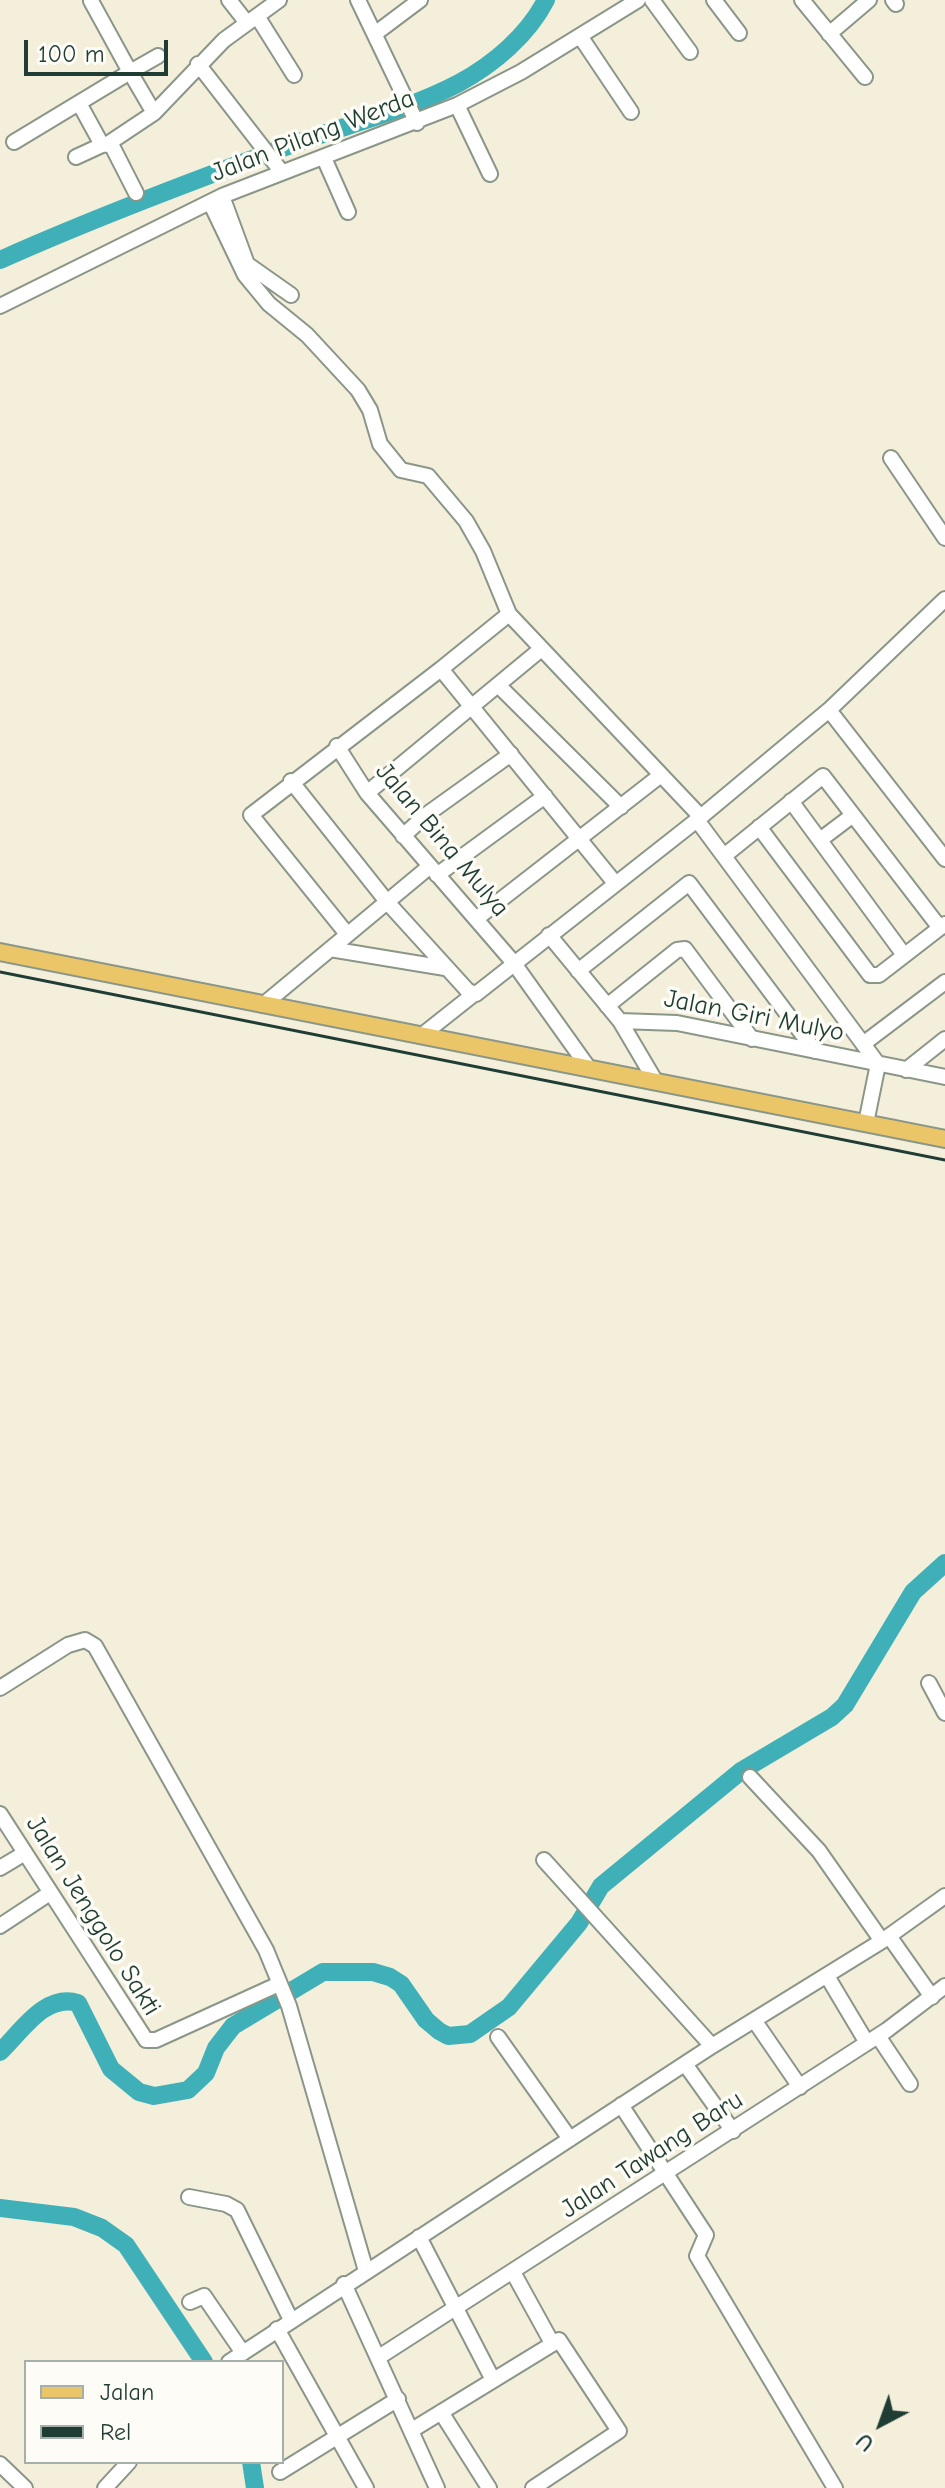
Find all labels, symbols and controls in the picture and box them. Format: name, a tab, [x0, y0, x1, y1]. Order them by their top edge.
scale bar	[28, 24, 172, 74]
text: 100 m	[38, 40, 105, 68]
street label: Jalan Pilang Werda	[207, 83, 419, 189]
street label: Jalan Bina Mulya	[369, 757, 515, 923]
street label: Jalan Giri Mulyo	[661, 983, 847, 1049]
street label: Jalan Jenggolo Sakti	[19, 1810, 167, 2022]
street label: Jalan Tawang Baru	[555, 2085, 749, 2225]
legend	[24, 2360, 284, 2464]
text: Jalan	[100, 2378, 154, 2406]
north arrow	[841, 2384, 921, 2464]
text: Rel	[100, 2418, 131, 2446]
text: U	[851, 2427, 879, 2457]

